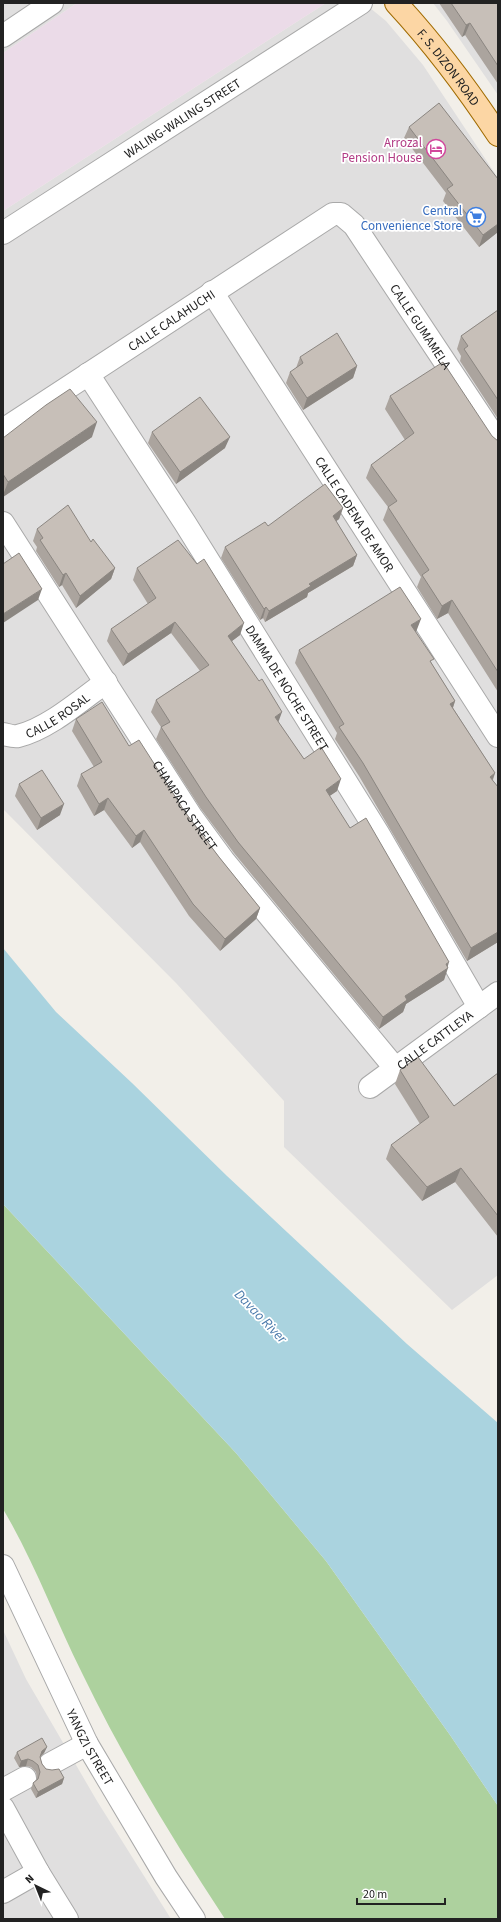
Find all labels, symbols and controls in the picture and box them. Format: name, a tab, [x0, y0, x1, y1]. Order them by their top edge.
street label: F. S. DIZON ROAD	[413, 25, 483, 110]
street label: WALING-WALING STREET	[121, 75, 245, 163]
place label: Arrozal Pension House	[342, 134, 422, 167]
hotel icon: Arrozal Pension House	[425, 138, 447, 160]
place label: Central Convenience Store	[361, 202, 462, 235]
supermarket icon: Central Convenience Store	[465, 206, 487, 228]
street label: CALLE GUMAMELA	[385, 280, 456, 374]
street label: CALLE CALAHUCHI	[125, 286, 219, 356]
street label: CALLE CADENA DE AMOR	[310, 453, 398, 576]
street label: DAMMA DE NOCHE STREET	[241, 622, 333, 755]
street label: CALLE ROSAL	[23, 689, 94, 743]
street label: CHAMPACA STREET	[148, 757, 221, 854]
street label: CALLE CATTLEYA	[393, 1006, 478, 1075]
water label: Davao River	[229, 1285, 292, 1349]
street label: YANGZI STREET	[61, 1705, 118, 1789]
north arrow	[16, 1866, 56, 1906]
text: N	[22, 1871, 37, 1887]
scale bar	[357, 1880, 445, 1906]
text: 20 m	[363, 1886, 387, 1903]

